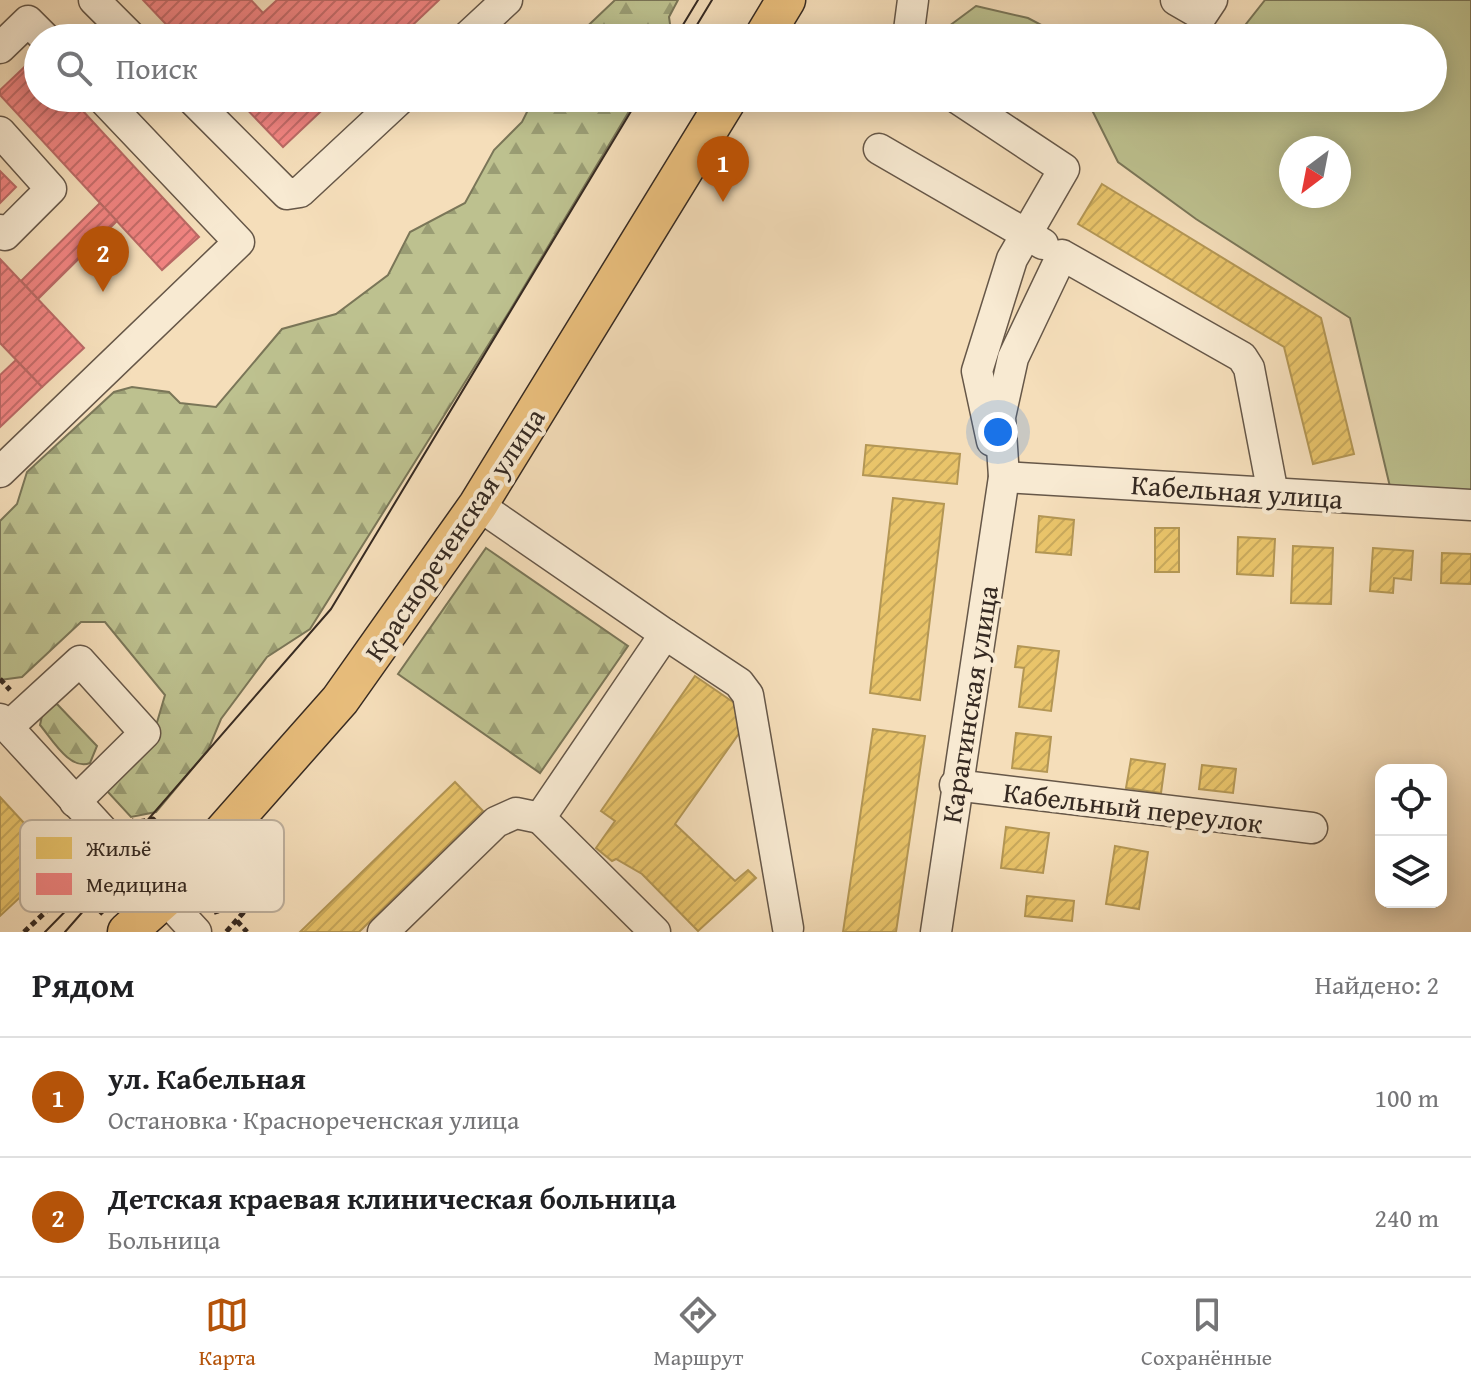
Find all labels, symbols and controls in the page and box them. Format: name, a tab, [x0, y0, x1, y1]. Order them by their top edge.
search box	[24, 24, 1447, 112]
icon: search	[52, 46, 96, 90]
text: Поиск	[116, 46, 198, 90]
pin: 1	[697, 136, 749, 202]
north arrow	[1279, 136, 1351, 208]
pin: 2	[77, 226, 129, 292]
street label: Краснореченская улица	[354, 399, 555, 669]
your location	[978, 412, 1018, 452]
street label: Кабельная улица	[1130, 463, 1345, 519]
street label: Карагинская улица	[930, 582, 1008, 826]
map controls	[1375, 764, 1447, 908]
button: locate	[1375, 764, 1447, 836]
street label: Кабельный переулок	[1001, 771, 1265, 843]
legend	[20, 820, 284, 912]
text: Жильё	[85, 832, 151, 864]
button: layers	[1375, 836, 1447, 908]
text: Медицина	[86, 868, 188, 900]
text: Рядом	[32, 960, 135, 1009]
text: Найдено: 2	[1315, 965, 1439, 1004]
text: ул. Кабельная	[108, 1056, 306, 1100]
text: 1	[51, 1078, 65, 1117]
text: 100 m	[1374, 1078, 1439, 1117]
text: Остановка · Краснореченская улица	[108, 1100, 519, 1139]
text: Детская краевая клиническая больница	[108, 1176, 676, 1220]
text: 2	[51, 1198, 65, 1237]
text: 240 m	[1374, 1198, 1439, 1237]
text: Больница	[108, 1220, 220, 1259]
tab: Карта	[199, 1293, 256, 1373]
tab: Маршрут	[653, 1293, 743, 1373]
tab: Сохранённые	[1141, 1293, 1272, 1373]

